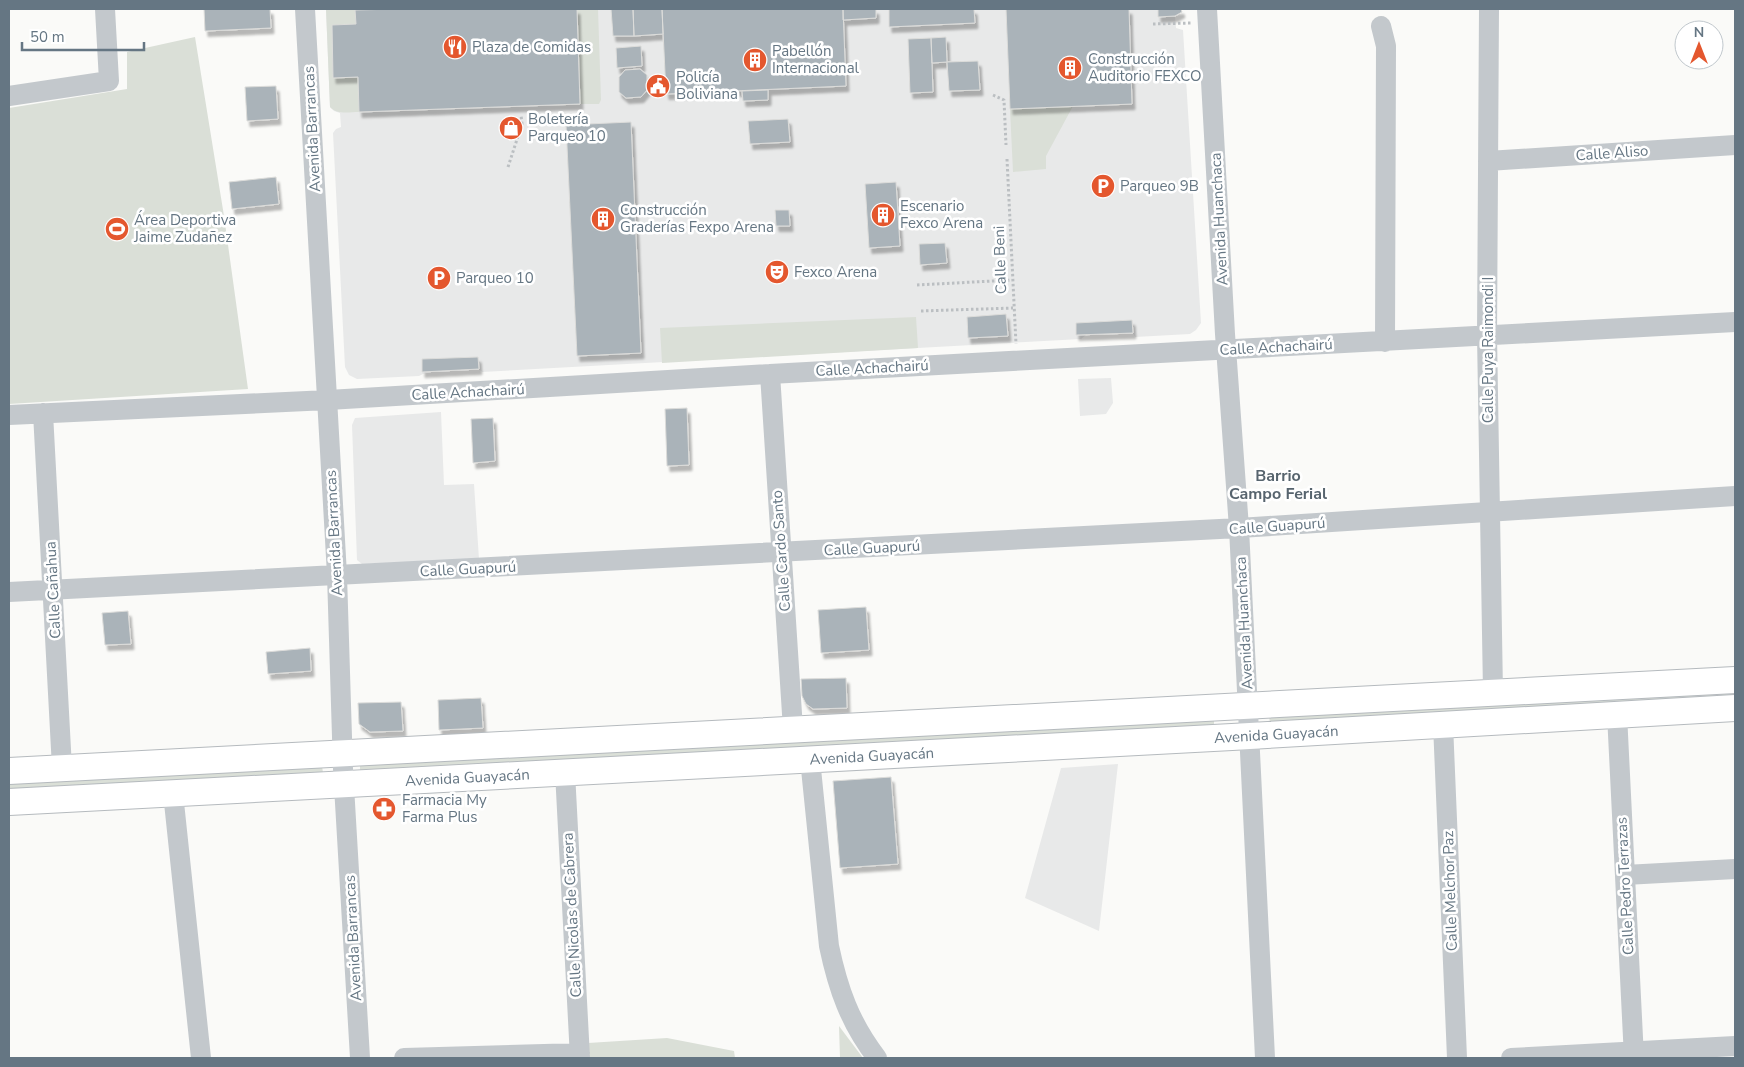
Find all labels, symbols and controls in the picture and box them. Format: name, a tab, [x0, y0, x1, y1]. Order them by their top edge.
scale bar	[22, 20, 145, 52]
north arrow	[1674, 20, 1724, 70]
text: N	[1694, 23, 1704, 42]
text: 50 m	[30, 27, 65, 47]
restaurant icon: Plaza de Comidas	[442, 34, 468, 60]
place label: Plaza de Comidas	[472, 37, 591, 57]
place label: Pabellón Internacional	[772, 41, 860, 78]
building icon: Pabellón Internacional	[742, 47, 768, 73]
place label: Construcción Auditorio FEXCO	[1088, 49, 1202, 86]
building icon: Construcción Auditorio FEXCO	[1057, 55, 1083, 81]
street label: Avenida Barrancas	[299, 66, 325, 192]
place label: Policía Boliviana	[676, 67, 738, 104]
public building icon: Policía Boliviana	[645, 73, 671, 99]
place label: Boletería Parqueo 10	[528, 109, 606, 146]
shop icon: Boletería Parqueo 10	[498, 115, 524, 141]
street label: Calle Aliso	[1575, 140, 1649, 166]
street label: Avenida Huanchaca	[1206, 152, 1232, 286]
parking icon: Parqueo 9B	[1090, 173, 1116, 199]
place label: Parqueo 9B	[1120, 176, 1199, 196]
place label: Escenario Fexco Arena	[900, 196, 983, 233]
place label: Construcción Graderías Fexpo Arena	[620, 200, 774, 237]
building icon: Escenario Fexco Arena	[870, 202, 896, 228]
building icon: Construcción Graderías Fexpo Arena	[590, 206, 616, 232]
place label: Área Deportiva Jaime Zudañez	[133, 210, 236, 247]
sports icon: Área Deportiva Jaime Zudañez	[104, 216, 130, 242]
street label: Calle Beni	[989, 225, 1011, 295]
theatre icon: Fexco Arena	[764, 259, 790, 285]
place label: Fexco Arena	[794, 262, 877, 282]
parking icon: Parqueo 10	[426, 265, 452, 291]
place label: Parqueo 10	[456, 268, 534, 288]
street label: Calle Puya Raimondi I	[1478, 277, 1498, 423]
street label: Calle Achachairú	[1219, 334, 1333, 360]
street label: Calle Achachairú	[815, 355, 929, 381]
street label: Calle Achachairú	[411, 379, 525, 405]
district label: Barrio Campo Ferial	[1229, 465, 1327, 505]
street label: Avenida Barrancas	[321, 470, 347, 596]
street label: Calle Cardo Santo	[767, 490, 795, 612]
street label: Calle Guapurú	[1228, 513, 1326, 539]
street label: Calle Guapurú	[823, 535, 921, 561]
street label: Calle Cañahua	[40, 541, 66, 639]
street label: Calle Guapurú	[419, 556, 517, 582]
street label: Avenida Huanchaca	[1231, 556, 1257, 690]
street label: Avenida Guayacán	[1213, 721, 1339, 748]
street label: Avenida Guayacán	[809, 743, 935, 769]
street label: Avenida Guayacán	[404, 764, 530, 791]
place label: Farmacia My Farma Plus	[402, 790, 487, 827]
pharmacy icon: Farmacia My Farma Plus	[371, 796, 397, 822]
street label: Calle Pedro Terrazas	[1611, 816, 1639, 956]
street label: Calle Melchor Paz	[1438, 830, 1462, 952]
street label: Calle Nicolas de Cabrera	[558, 832, 586, 998]
street label: Avenida Barrancas	[340, 875, 366, 1001]

